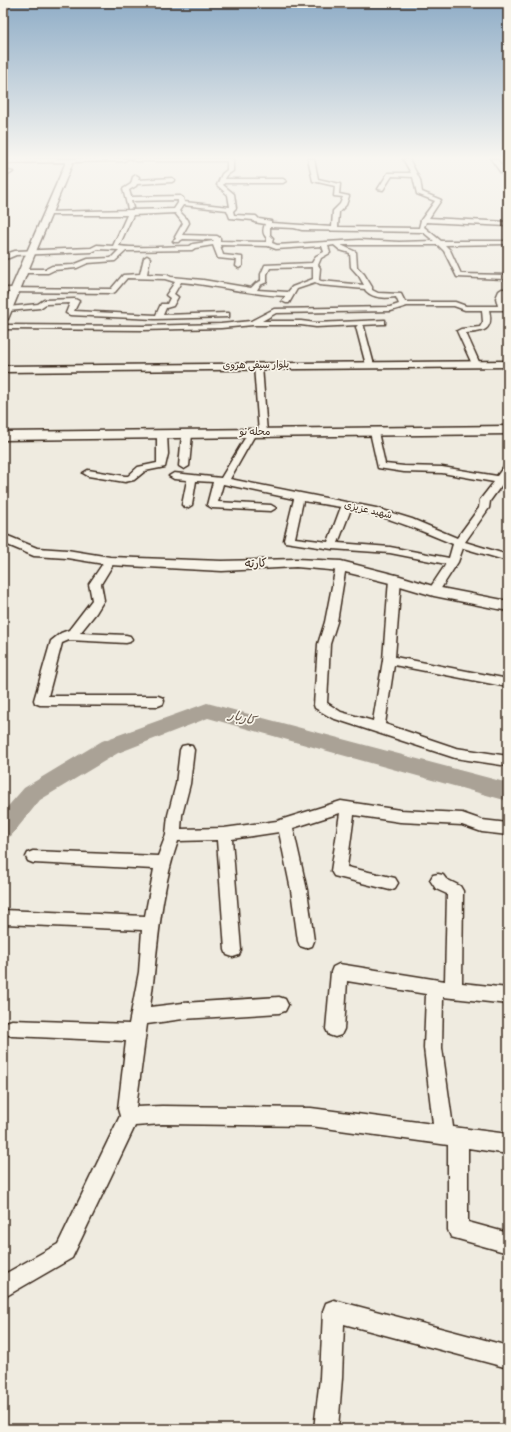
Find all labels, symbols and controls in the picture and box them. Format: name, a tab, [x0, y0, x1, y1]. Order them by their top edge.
street label: بلوار سیفی هروی	[223, 359, 289, 373]
street label: محله نو	[239, 427, 270, 439]
street label: شهید عزیزی	[343, 500, 393, 522]
street label: کارته	[245, 558, 267, 572]
water label: کاربار	[225, 707, 259, 730]

